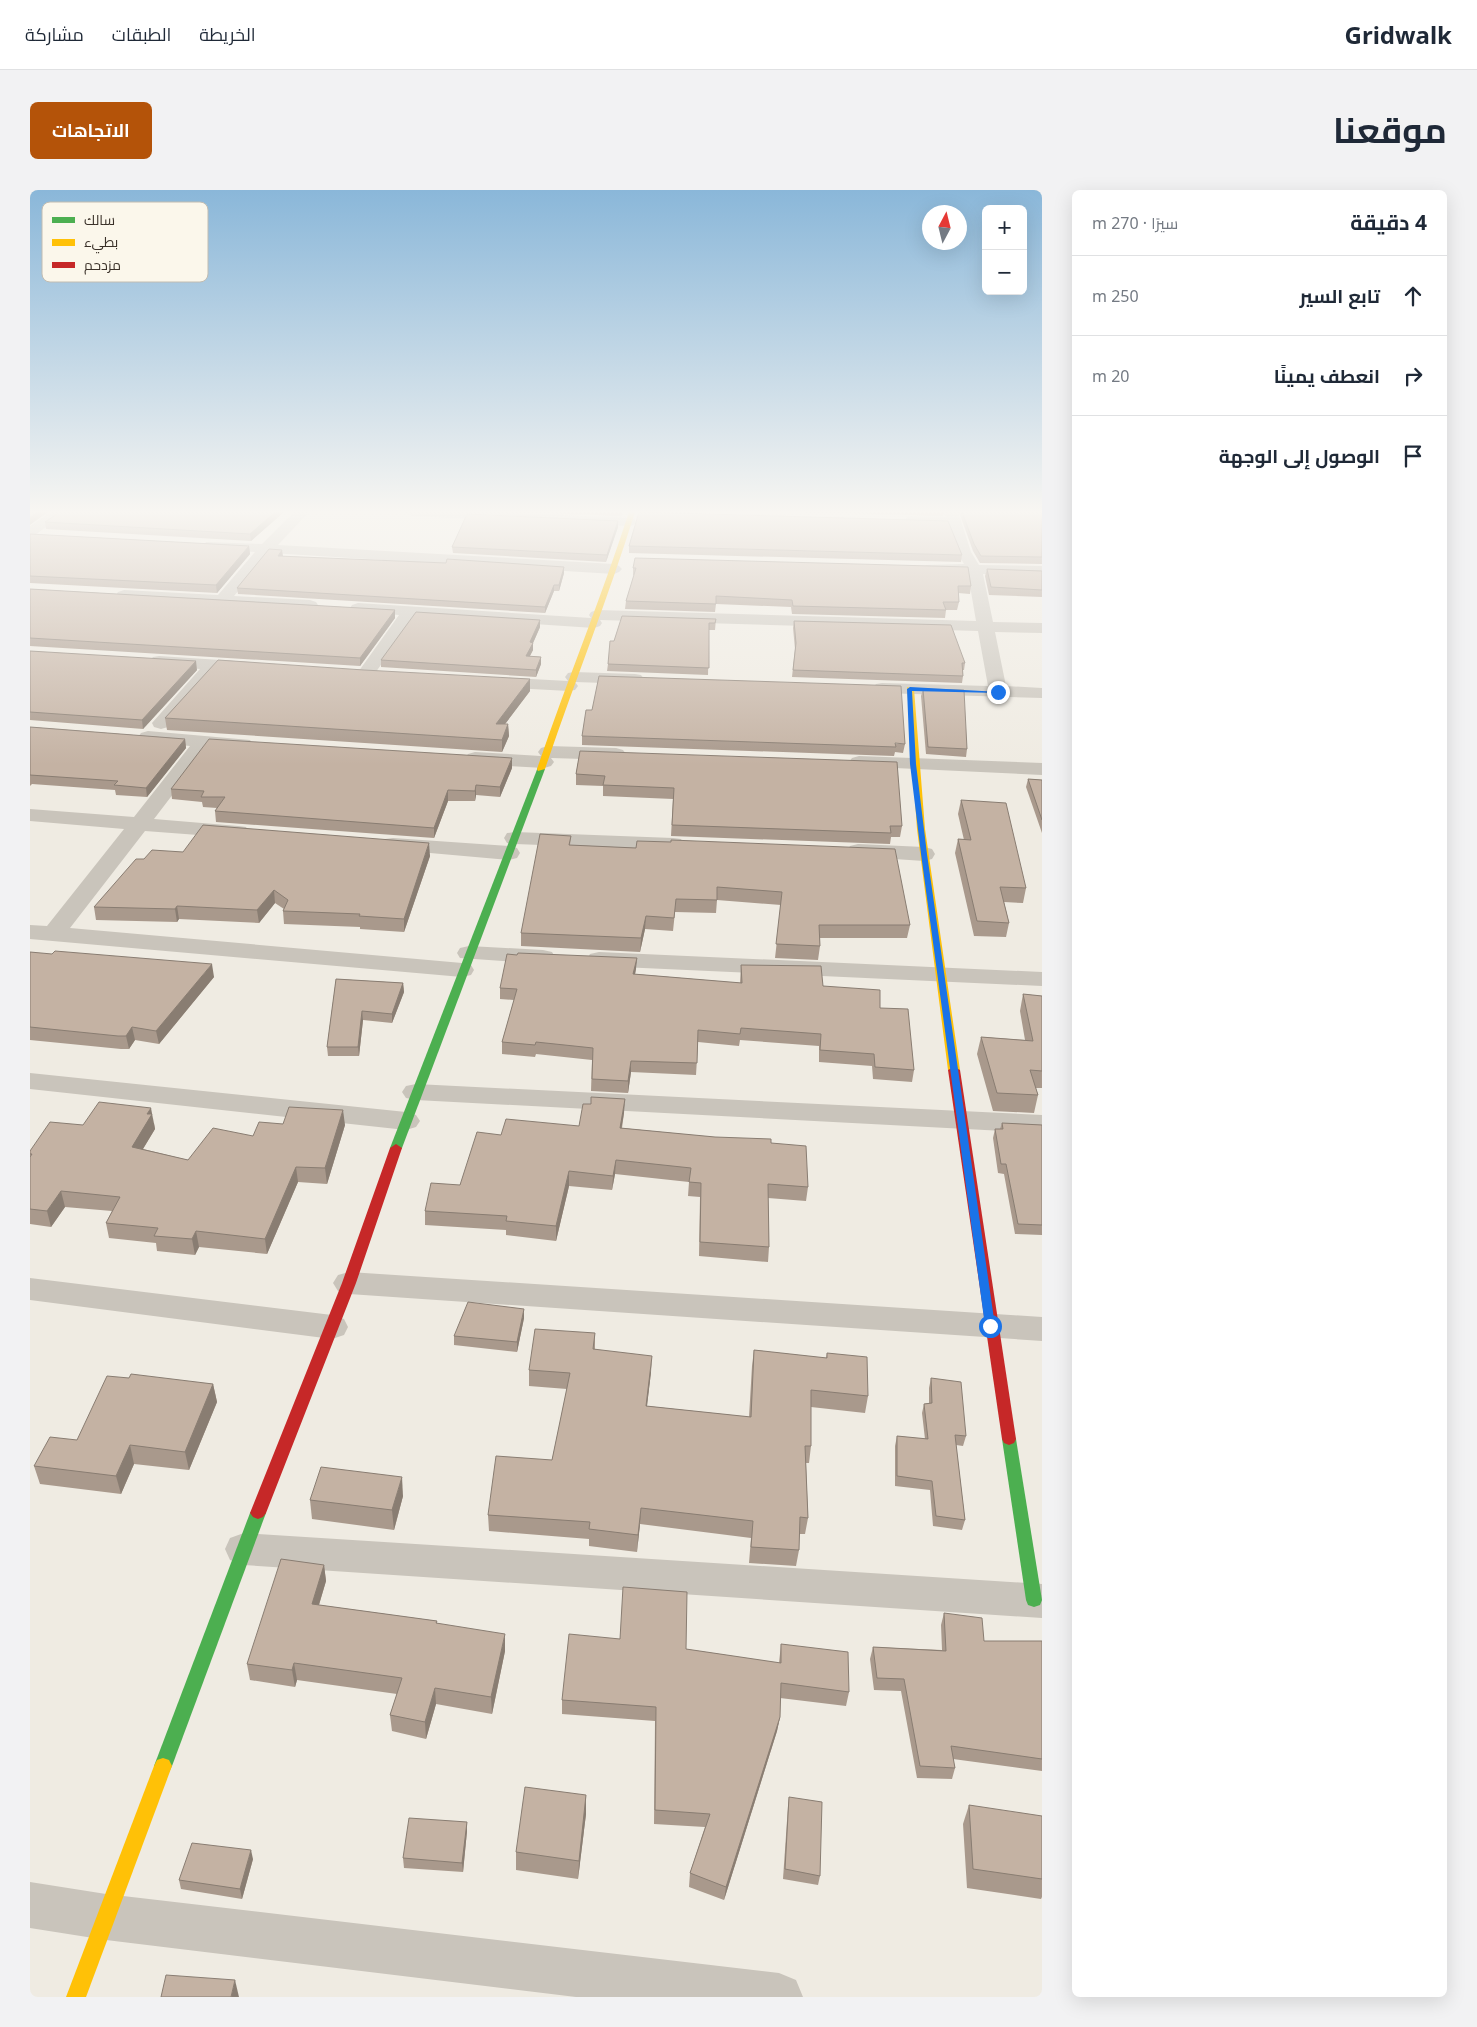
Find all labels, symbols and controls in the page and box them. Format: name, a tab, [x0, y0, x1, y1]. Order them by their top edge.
text: Gridwalk	[1345, 18, 1452, 51]
text: مشاركة	[25, 22, 84, 46]
text: الطبقات	[112, 22, 171, 46]
text: الخريطة	[199, 22, 256, 46]
button: الاتجاهات	[30, 102, 152, 159]
text: موقعنا	[1333, 106, 1447, 153]
legend	[42, 202, 208, 282]
north arrow	[922, 205, 967, 250]
map controls	[982, 205, 1027, 295]
button: +	[982, 205, 1027, 250]
text: 4 دقيقة	[1350, 208, 1427, 236]
text: سالك	[84, 210, 115, 229]
text: سيرًا · 270 m	[1092, 212, 1178, 234]
text: بطيء	[84, 232, 118, 254]
button: −	[982, 250, 1027, 295]
text: مزدحم	[84, 255, 121, 275]
icon: ahead	[1399, 282, 1427, 310]
text: تابع السير	[1300, 283, 1380, 309]
text: 250 m	[1092, 285, 1139, 307]
icon: right	[1399, 362, 1427, 390]
text: انعطف يمينًا	[1274, 363, 1380, 389]
text: 20 m	[1092, 365, 1129, 387]
icon: arrive	[1399, 442, 1427, 470]
text: الوصول إلى الوجهة	[1219, 443, 1380, 469]
route end	[987, 681, 1010, 704]
route start	[979, 1315, 1002, 1338]

